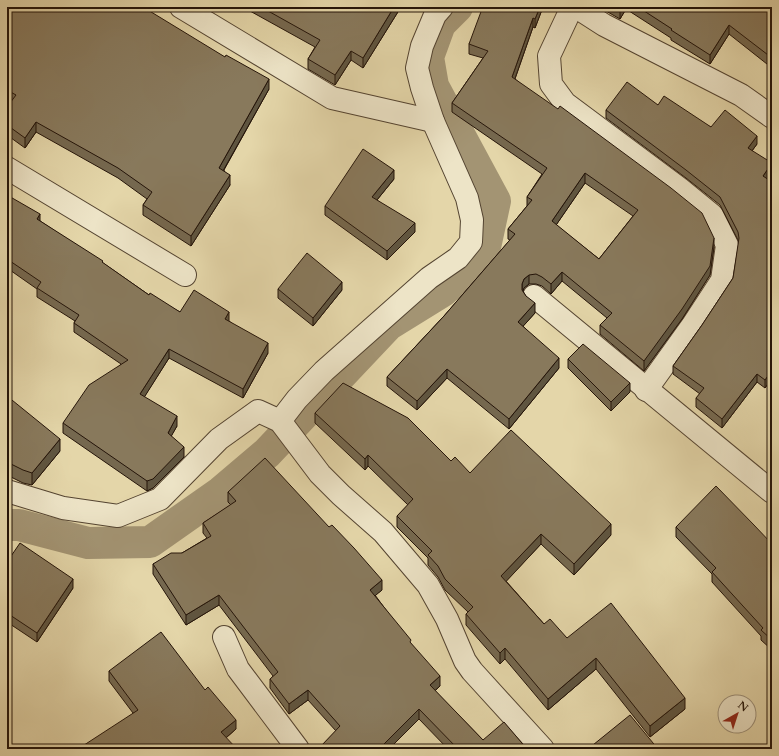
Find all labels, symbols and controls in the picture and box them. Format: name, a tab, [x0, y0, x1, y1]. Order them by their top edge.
north arrow	[717, 694, 757, 734]
text: N	[735, 698, 752, 716]

